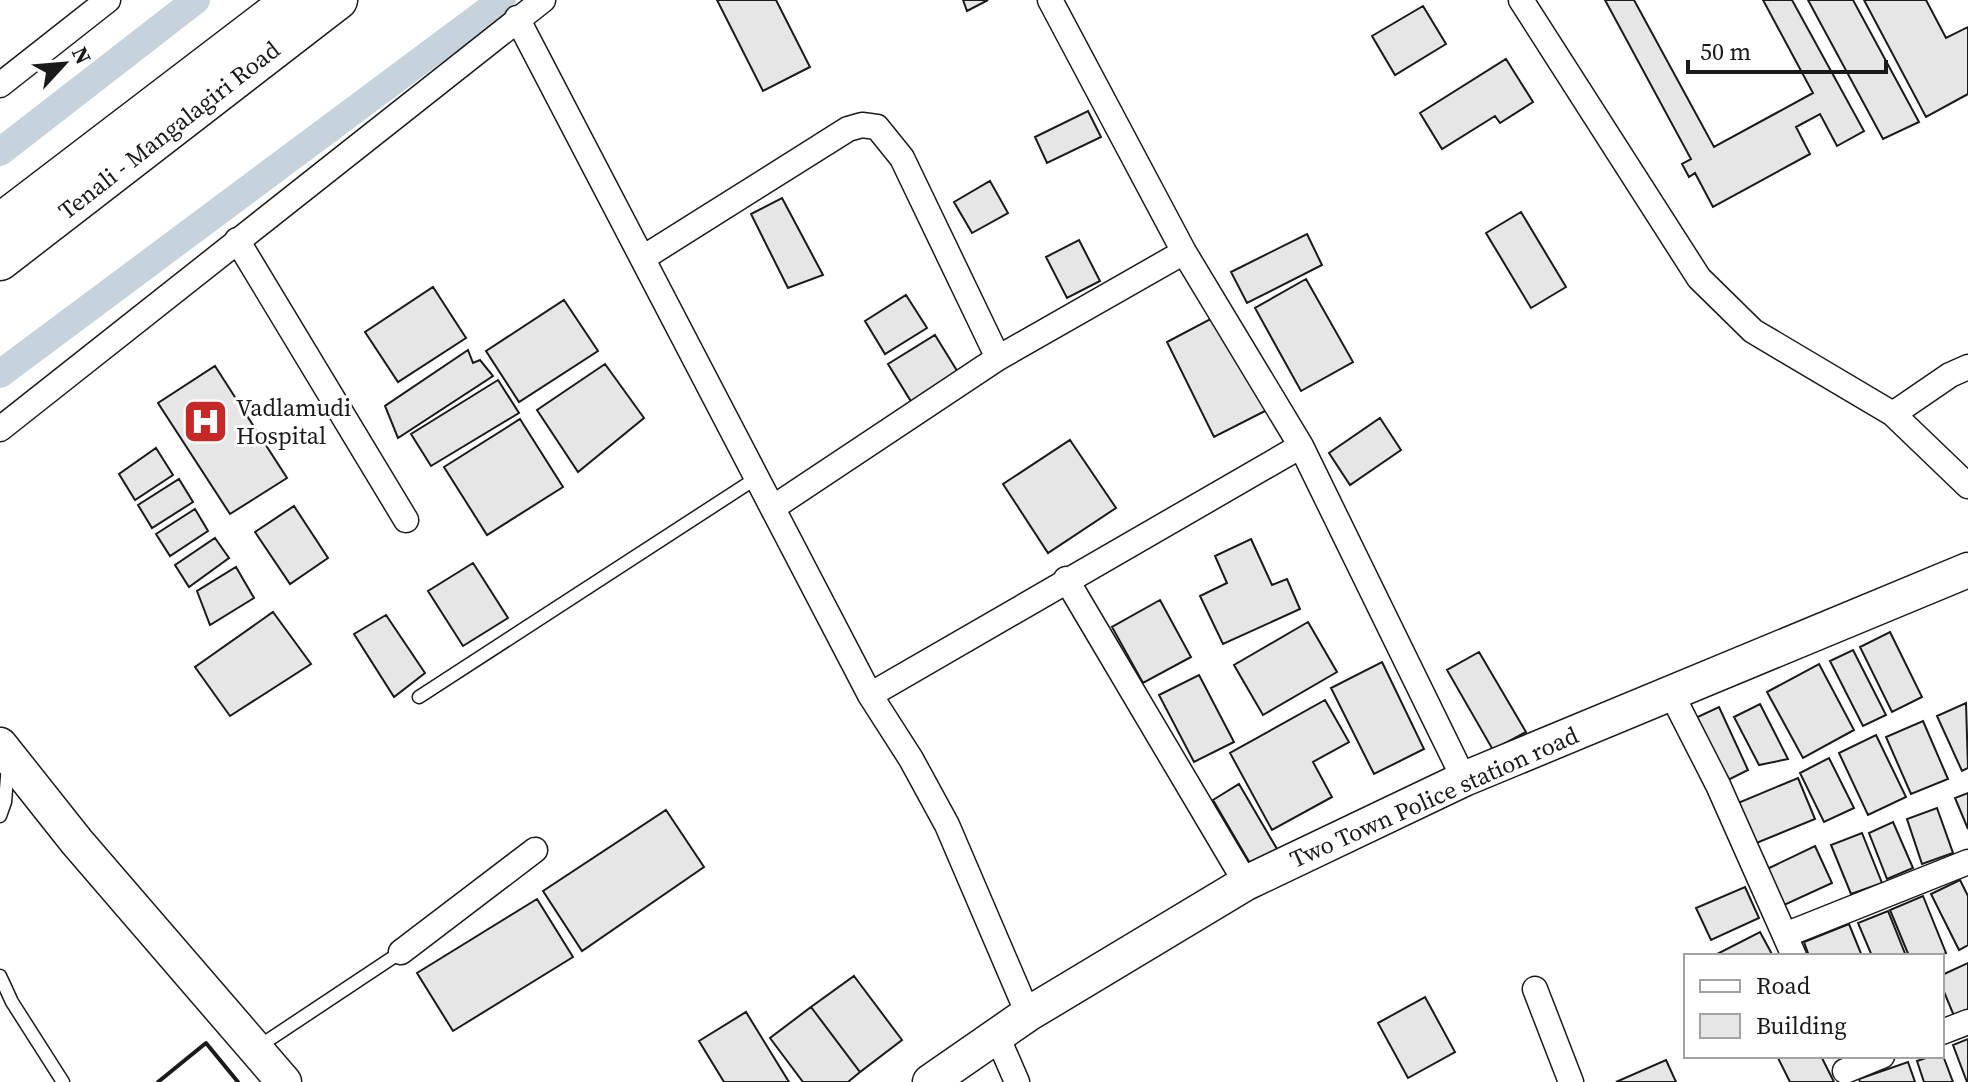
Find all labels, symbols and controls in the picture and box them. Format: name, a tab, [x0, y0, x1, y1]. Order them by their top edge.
north arrow	[24, 24, 104, 104]
scale bar	[1688, 24, 1886, 74]
street label: Tenali - Mangalagiri Road	[51, 33, 287, 227]
text: 50 m	[1700, 35, 1751, 68]
text: N	[65, 41, 99, 69]
place label: Vadlamudi Hospital	[236, 391, 351, 452]
hospital icon: Vadlamudi Hospital	[181, 397, 229, 445]
street label: Two Town Police station road	[1285, 718, 1584, 876]
legend	[1684, 954, 1944, 1058]
text: Road	[1756, 969, 1811, 1002]
text: Building	[1756, 1009, 1847, 1042]

